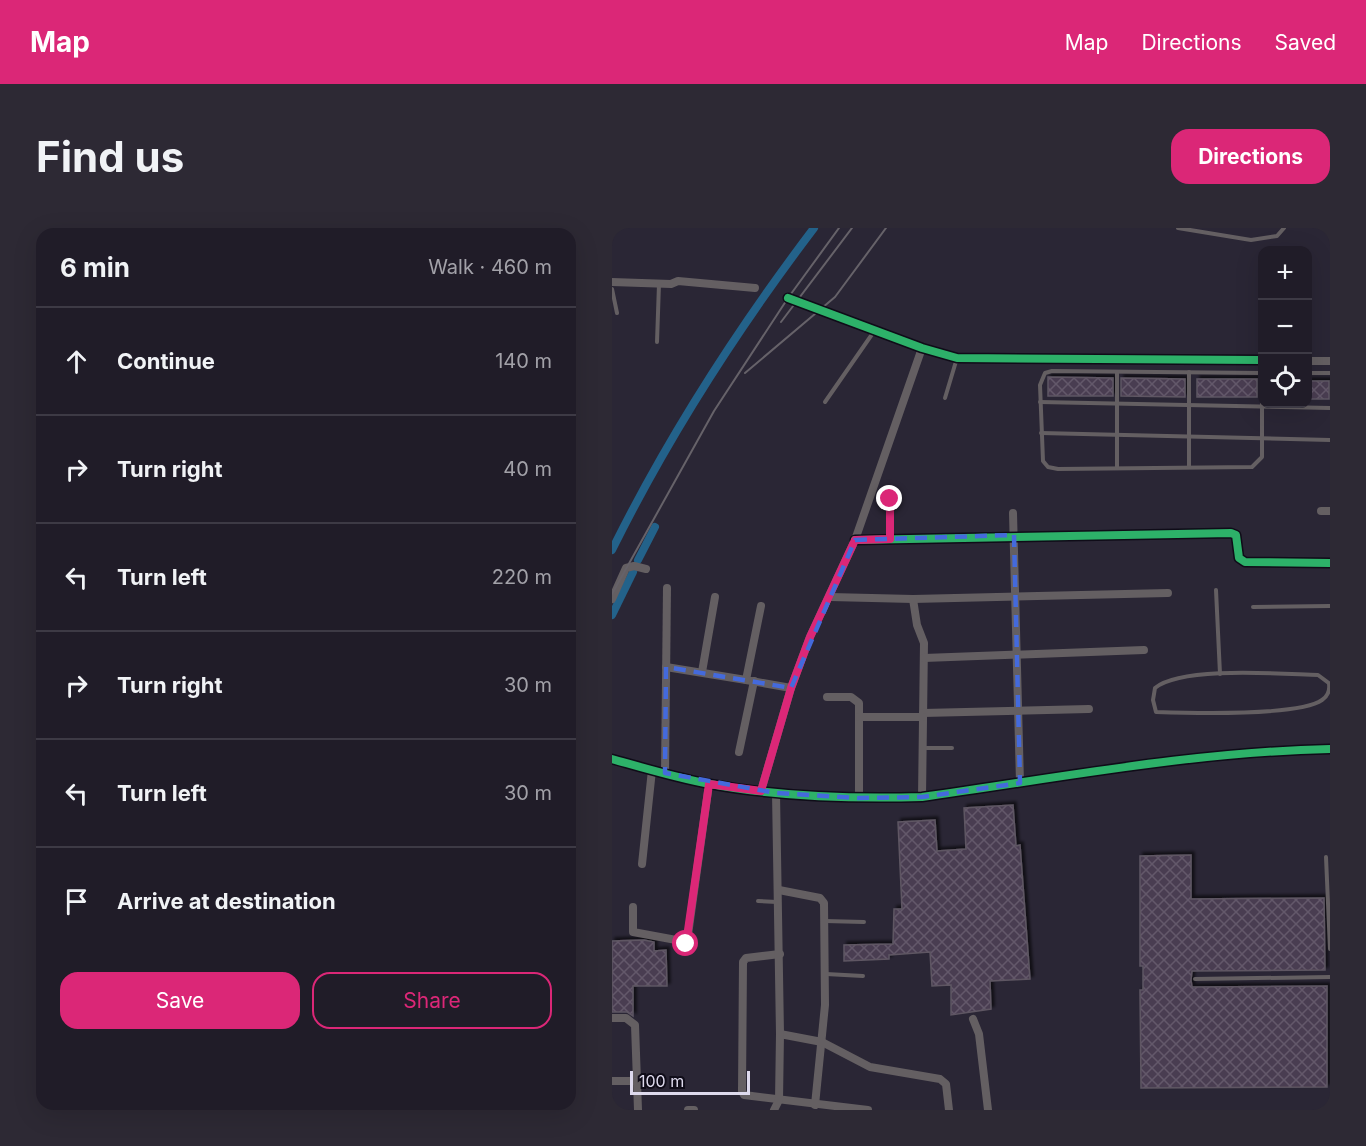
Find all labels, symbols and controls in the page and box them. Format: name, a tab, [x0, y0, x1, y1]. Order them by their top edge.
text: Map	[30, 25, 90, 59]
text: Map	[1065, 30, 1108, 55]
text: Directions	[1141, 30, 1242, 55]
text: Saved	[1275, 30, 1336, 55]
button: Directions	[1171, 129, 1330, 184]
text: Find us	[36, 131, 184, 182]
map controls	[1258, 246, 1312, 408]
button: +	[1258, 246, 1312, 300]
text: 6 min	[60, 252, 130, 283]
text: Walk · 460 m	[428, 255, 552, 279]
button: −	[1258, 300, 1312, 354]
icon: ahead	[60, 345, 93, 378]
text: Continue	[117, 348, 215, 374]
text: 140 m	[495, 349, 552, 373]
button: locate	[1258, 354, 1312, 408]
icon: right	[60, 453, 93, 486]
text: Turn right	[117, 456, 223, 482]
text: 40 m	[503, 457, 552, 481]
route end	[876, 485, 902, 511]
icon: left	[60, 561, 93, 594]
text: Turn left	[117, 564, 207, 590]
text: 220 m	[492, 565, 552, 589]
icon: right	[60, 669, 93, 702]
text: Turn right	[117, 672, 223, 698]
text: 30 m	[504, 673, 552, 697]
icon: left	[60, 777, 93, 810]
text: Turn left	[117, 780, 207, 806]
text: 30 m	[504, 781, 552, 805]
icon: arrive	[60, 885, 93, 918]
text: Arrive at destination	[117, 888, 336, 914]
route start	[672, 930, 698, 956]
button: Save	[60, 972, 300, 1029]
button: Share	[312, 972, 552, 1029]
scale bar	[630, 1068, 750, 1096]
text: 100 m	[639, 1071, 684, 1091]

